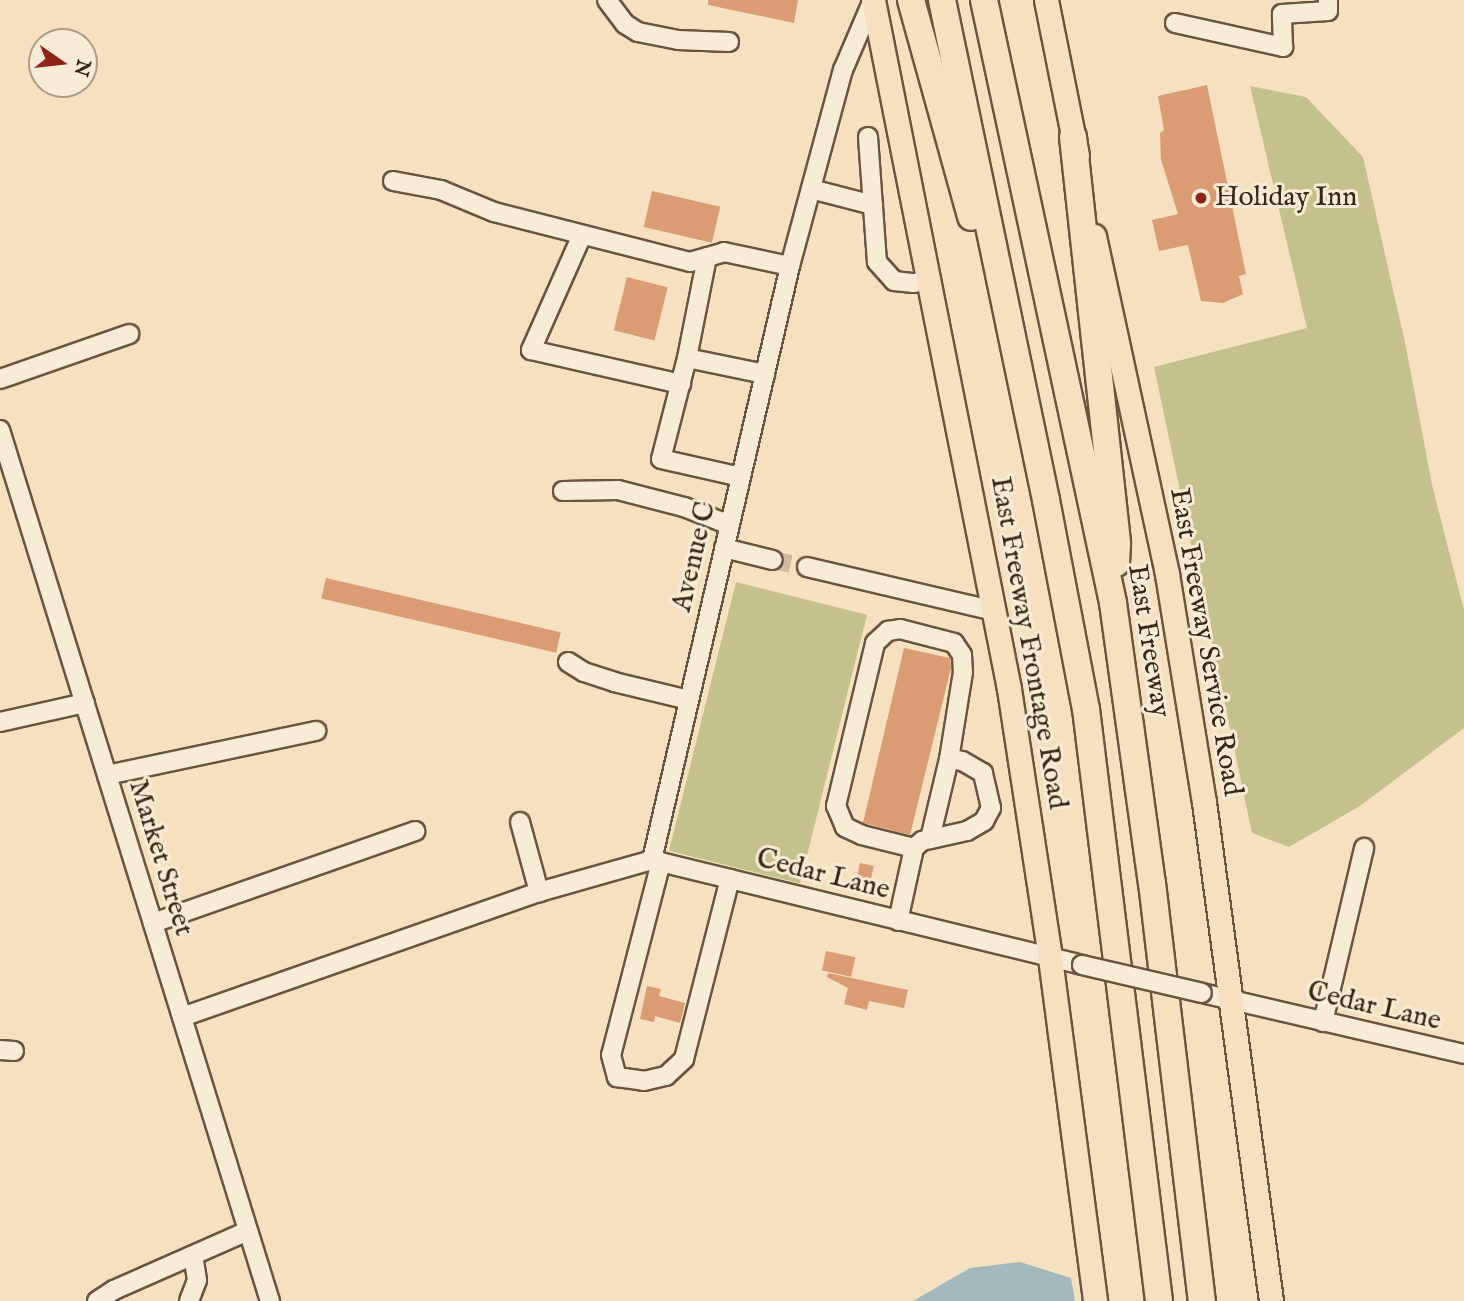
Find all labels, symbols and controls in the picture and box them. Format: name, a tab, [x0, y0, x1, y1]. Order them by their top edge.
north arrow	[28, 28, 98, 98]
text: N	[68, 57, 95, 78]
place label: Holiday Inn	[1215, 181, 1357, 215]
marker: Holiday Inn	[1193, 190, 1209, 206]
street label: East Freeway Frontage Road	[982, 474, 1074, 812]
street label: East Freeway Service Road	[1161, 485, 1249, 799]
street label: Avenue C	[666, 499, 724, 615]
street label: East Freeway	[1119, 562, 1177, 720]
street label: Market Street	[120, 776, 200, 940]
street label: Cedar Lane	[753, 842, 893, 908]
street label: Cedar Lane	[1304, 975, 1444, 1039]

